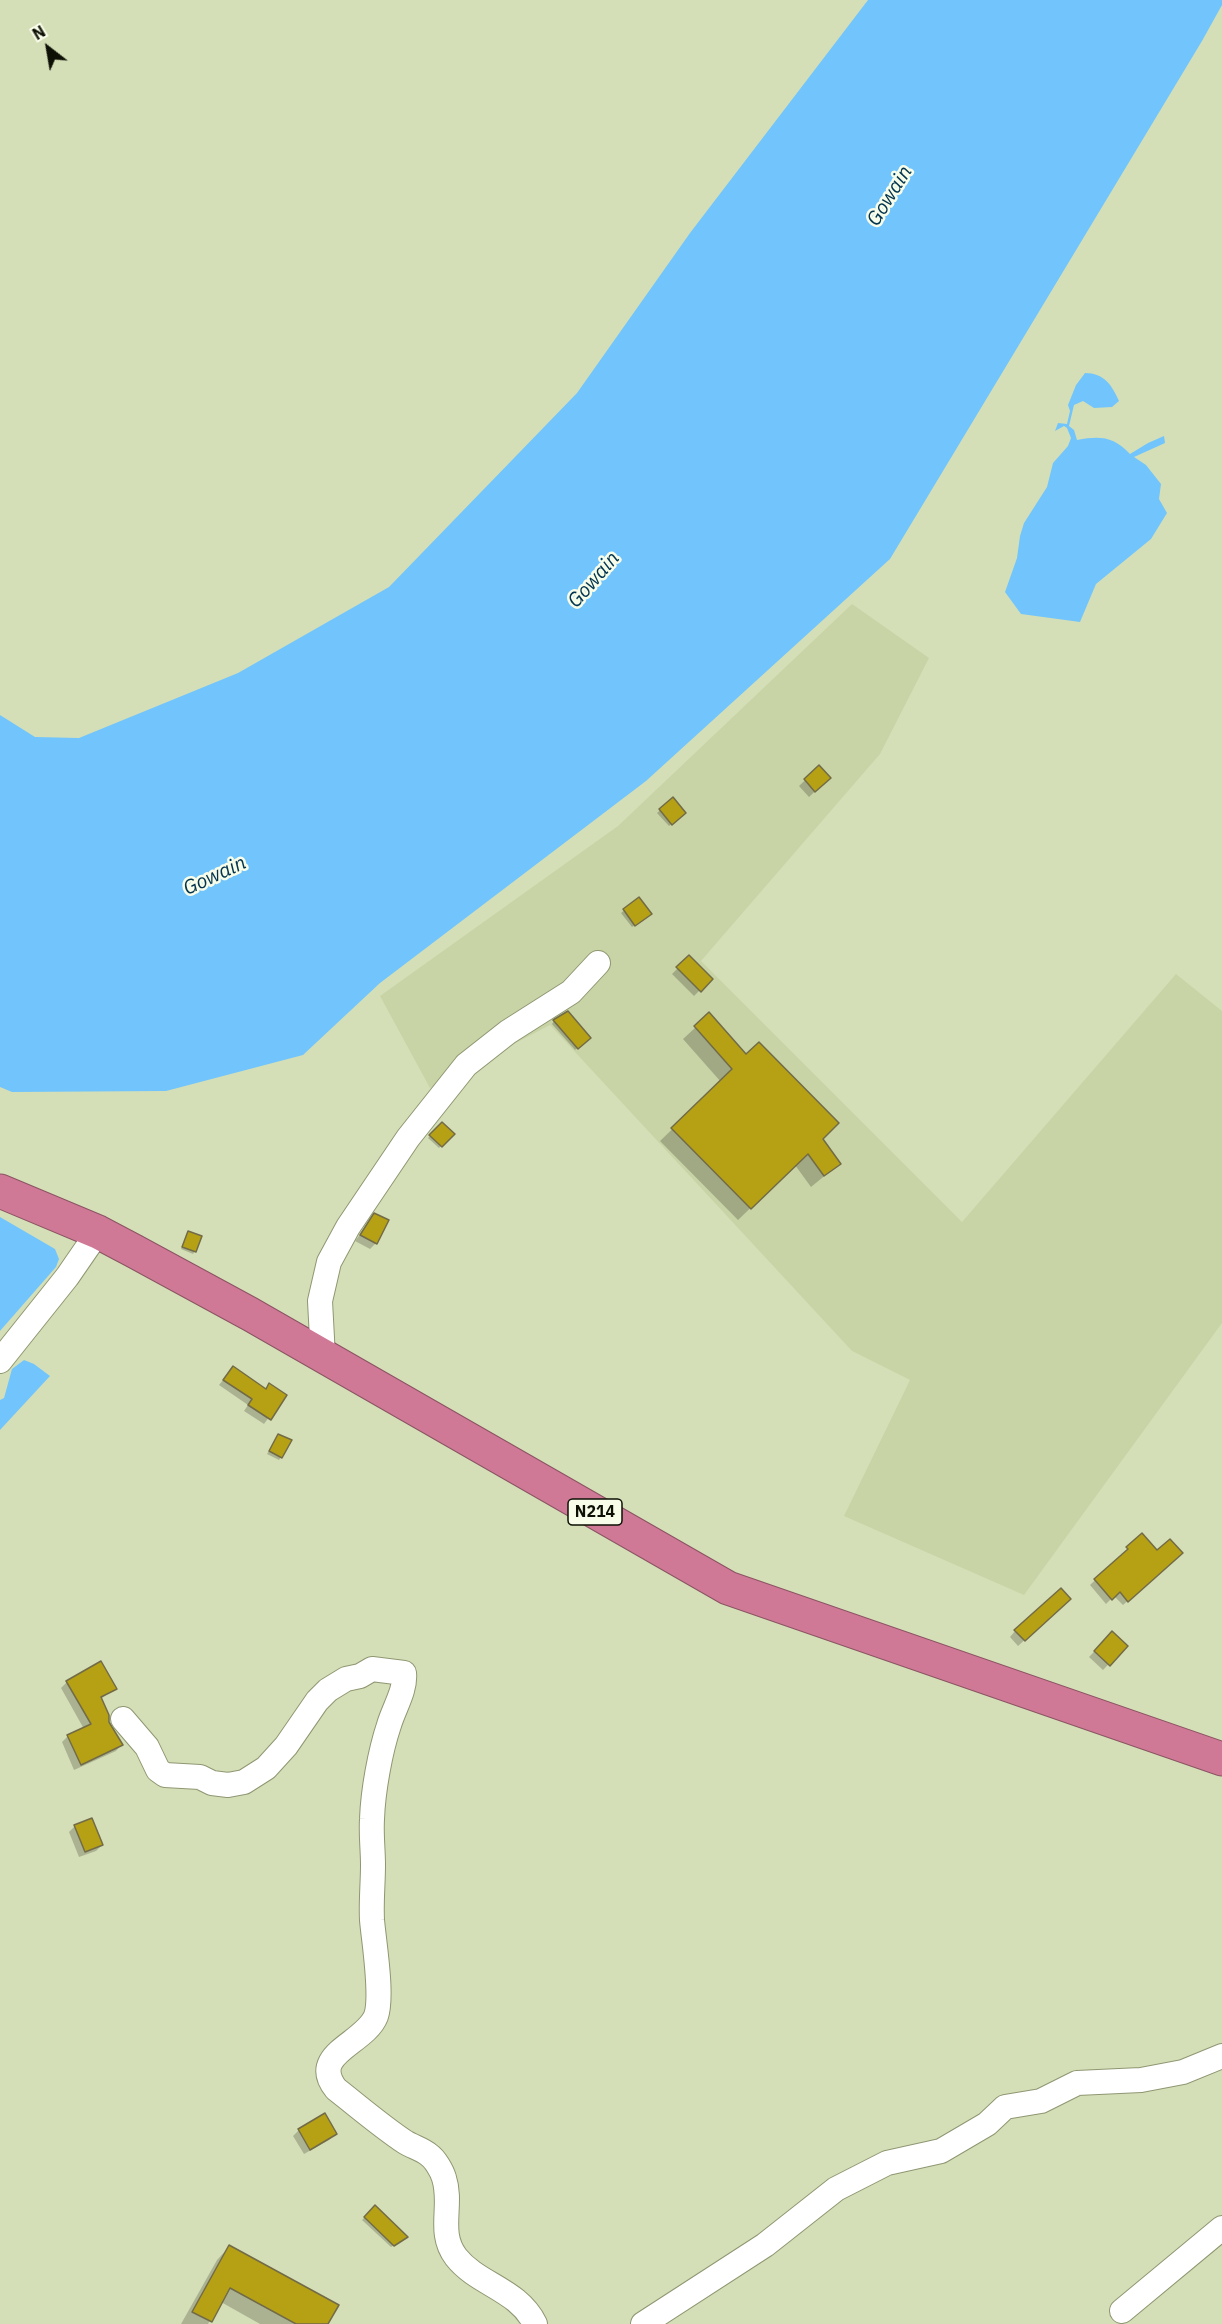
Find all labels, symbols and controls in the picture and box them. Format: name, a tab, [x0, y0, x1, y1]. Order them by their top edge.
north arrow	[18, 18, 78, 78]
text: N	[29, 21, 49, 44]
water label: Gowain	[862, 161, 918, 231]
water label: Gowain	[563, 547, 625, 613]
water label: Gowain	[180, 851, 250, 901]
road number: N214	[568, 1499, 622, 1525]

